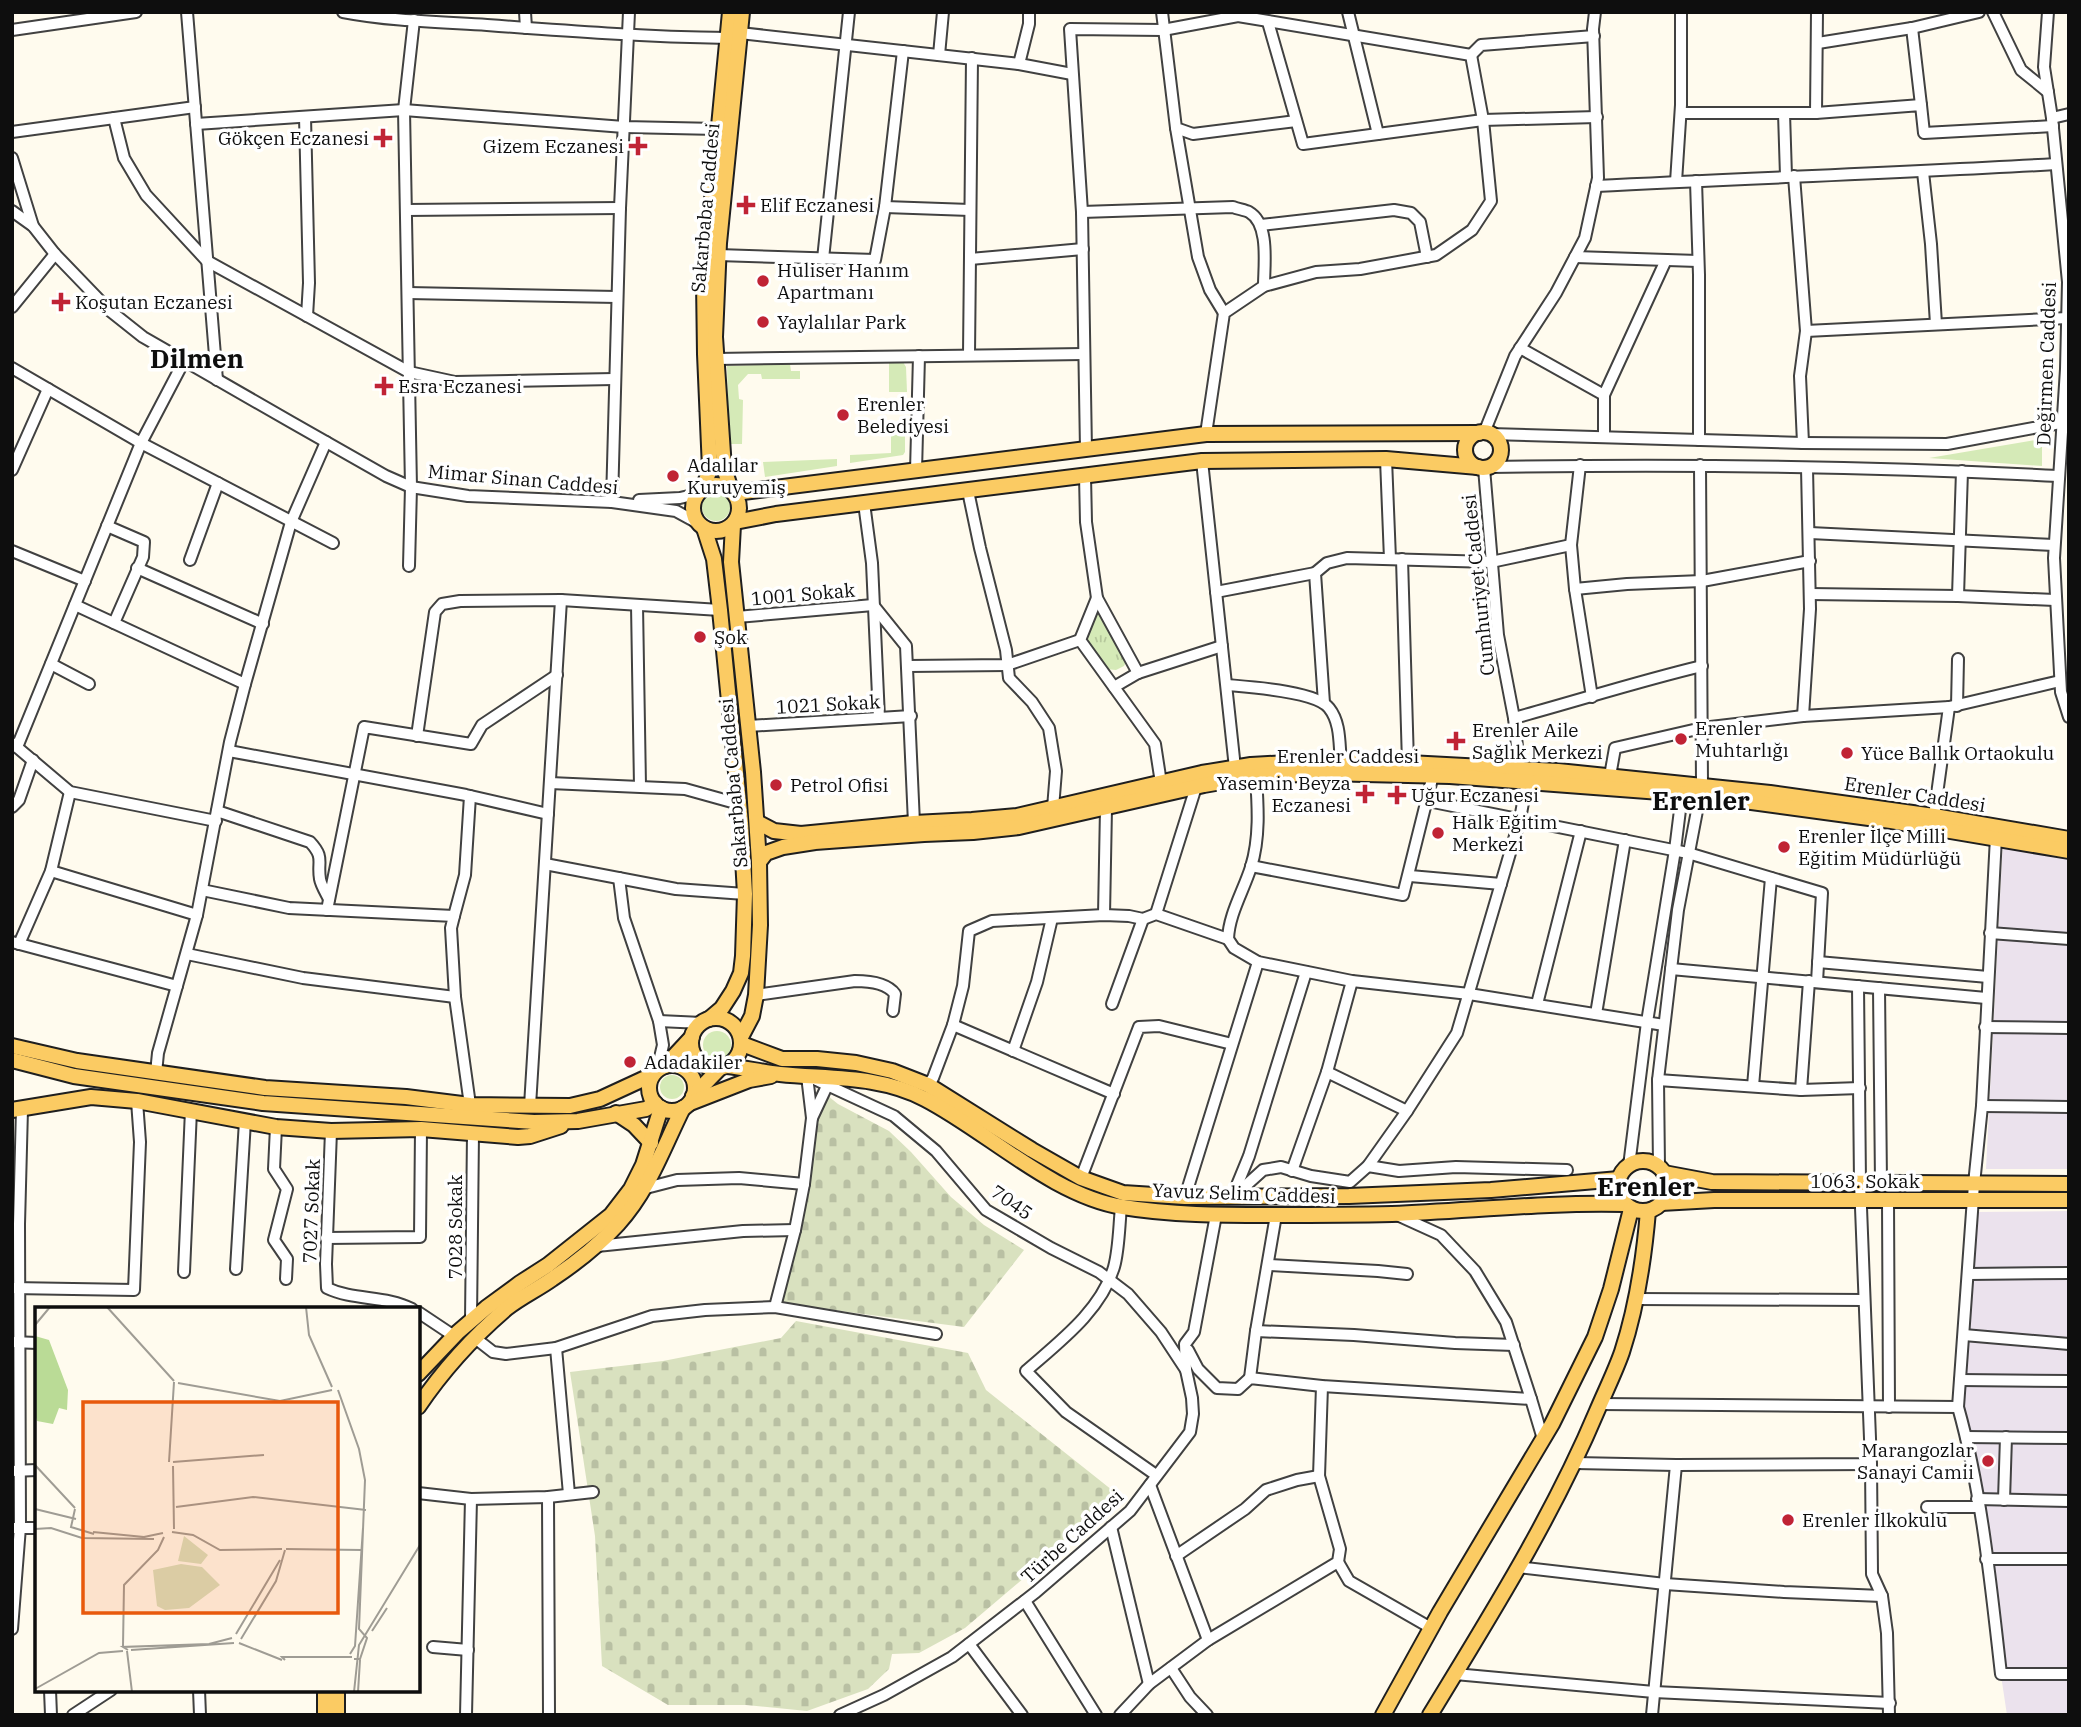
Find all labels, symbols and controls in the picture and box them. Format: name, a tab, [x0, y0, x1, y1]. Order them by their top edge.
street label: Sakarbaba Caddesi	[686, 122, 724, 294]
place label: Gökçen Eczanesi	[218, 126, 369, 150]
marker: Gökçen Eczanesi	[375, 130, 391, 146]
place label: Gizem Eczanesi	[483, 134, 624, 158]
marker: Gizem Eczanesi	[630, 138, 646, 154]
place label: Elif Eczanesi	[760, 193, 874, 217]
marker: Elif Eczanesi	[738, 197, 754, 213]
place label: Huliser Hanım Apartmanı	[777, 258, 909, 304]
marker: Huliser Hanım Apartmanı	[755, 273, 771, 289]
street label: Değirmen Caddesi	[2031, 281, 2061, 447]
place label: Koşutan Eczanesi	[75, 290, 233, 314]
marker: Koşutan Eczanesi	[53, 294, 69, 310]
place label: Yaylalılar Park	[777, 310, 906, 334]
marker: Yaylalılar Park	[755, 314, 771, 330]
district label: Dilmen	[150, 341, 244, 375]
place label: Esra Eczanesi	[398, 374, 522, 398]
marker: Esra Eczanesi	[376, 378, 392, 394]
place label: Erenler Belediyesi	[857, 392, 949, 438]
marker: Erenler Belediyesi	[835, 407, 851, 423]
place label: Adalılar Kuruyemiş	[687, 453, 786, 499]
street label: Mimar Sinan Caddesi	[427, 459, 619, 499]
marker: Adalılar Kuruyemiş	[665, 468, 681, 484]
street label: Cumhuriyet Caddesi	[1457, 493, 1499, 677]
street label: 1001 Sokak	[750, 577, 856, 611]
place label: Şok	[714, 625, 747, 649]
marker: Şok	[692, 629, 708, 645]
street label: 1021 Sokak	[775, 689, 881, 719]
street label: Sakarbaba Caddesi	[714, 697, 752, 869]
place label: Erenler Muhtarlığı	[1695, 716, 1789, 762]
place label: Erenler Aile Sağlık Merkezi	[1472, 718, 1603, 764]
marker: Erenler Aile Sağlık Merkezi	[1446, 731, 1466, 751]
marker: Erenler Muhtarlığı	[1673, 731, 1689, 747]
place label: Yüce Ballık Ortaokulu	[1861, 741, 2055, 765]
street label: Erenler Caddesi	[1277, 744, 1419, 768]
marker: Yüce Ballık Ortaokulu	[1839, 745, 1855, 761]
place label: Yasemin Beyza Eczanesi	[1217, 771, 1351, 817]
street label: Erenler Caddesi	[1843, 771, 1987, 817]
place label: Petrol Ofisi	[790, 773, 889, 797]
marker: Petrol Ofisi	[768, 777, 784, 793]
place label: Uğur Eczanesi	[1411, 783, 1539, 807]
district label: Erenler	[1652, 783, 1750, 817]
marker: Yasemin Beyza Eczanesi	[1357, 786, 1373, 802]
marker: Uğur Eczanesi	[1389, 787, 1405, 803]
place label: Halk Eğitim Merkezi	[1452, 810, 1558, 856]
place label: Erenler İlçe Milli Eğitim Müdürlüğü	[1798, 824, 1961, 870]
marker: Halk Eğitim Merkezi	[1430, 825, 1446, 841]
marker: Erenler İlçe Milli Eğitim Müdürlüğü	[1776, 839, 1792, 855]
place label: Adadakiler	[644, 1050, 743, 1074]
marker: Adadakiler	[622, 1054, 638, 1070]
street label: 7027 Sokak	[297, 1158, 325, 1264]
district label: Erenler	[1597, 1169, 1695, 1203]
street label: 1063. Sokak	[1810, 1169, 1920, 1193]
street label: 7028 Sokak	[443, 1175, 467, 1279]
street label: Yavuz Selim Caddesi	[1152, 1178, 1336, 1208]
street label: 7045	[986, 1179, 1038, 1225]
inset map	[35, 1307, 420, 1692]
place label: Marangozlar Sanayi Camii	[1857, 1438, 1975, 1484]
marker: Marangozlar Sanayi Camii	[1980, 1453, 1996, 1469]
street label: Türbe Caddesi	[1016, 1484, 1128, 1588]
place label: Erenler İlkokulu	[1802, 1508, 1948, 1532]
marker: Erenler İlkokulu	[1780, 1512, 1796, 1528]

